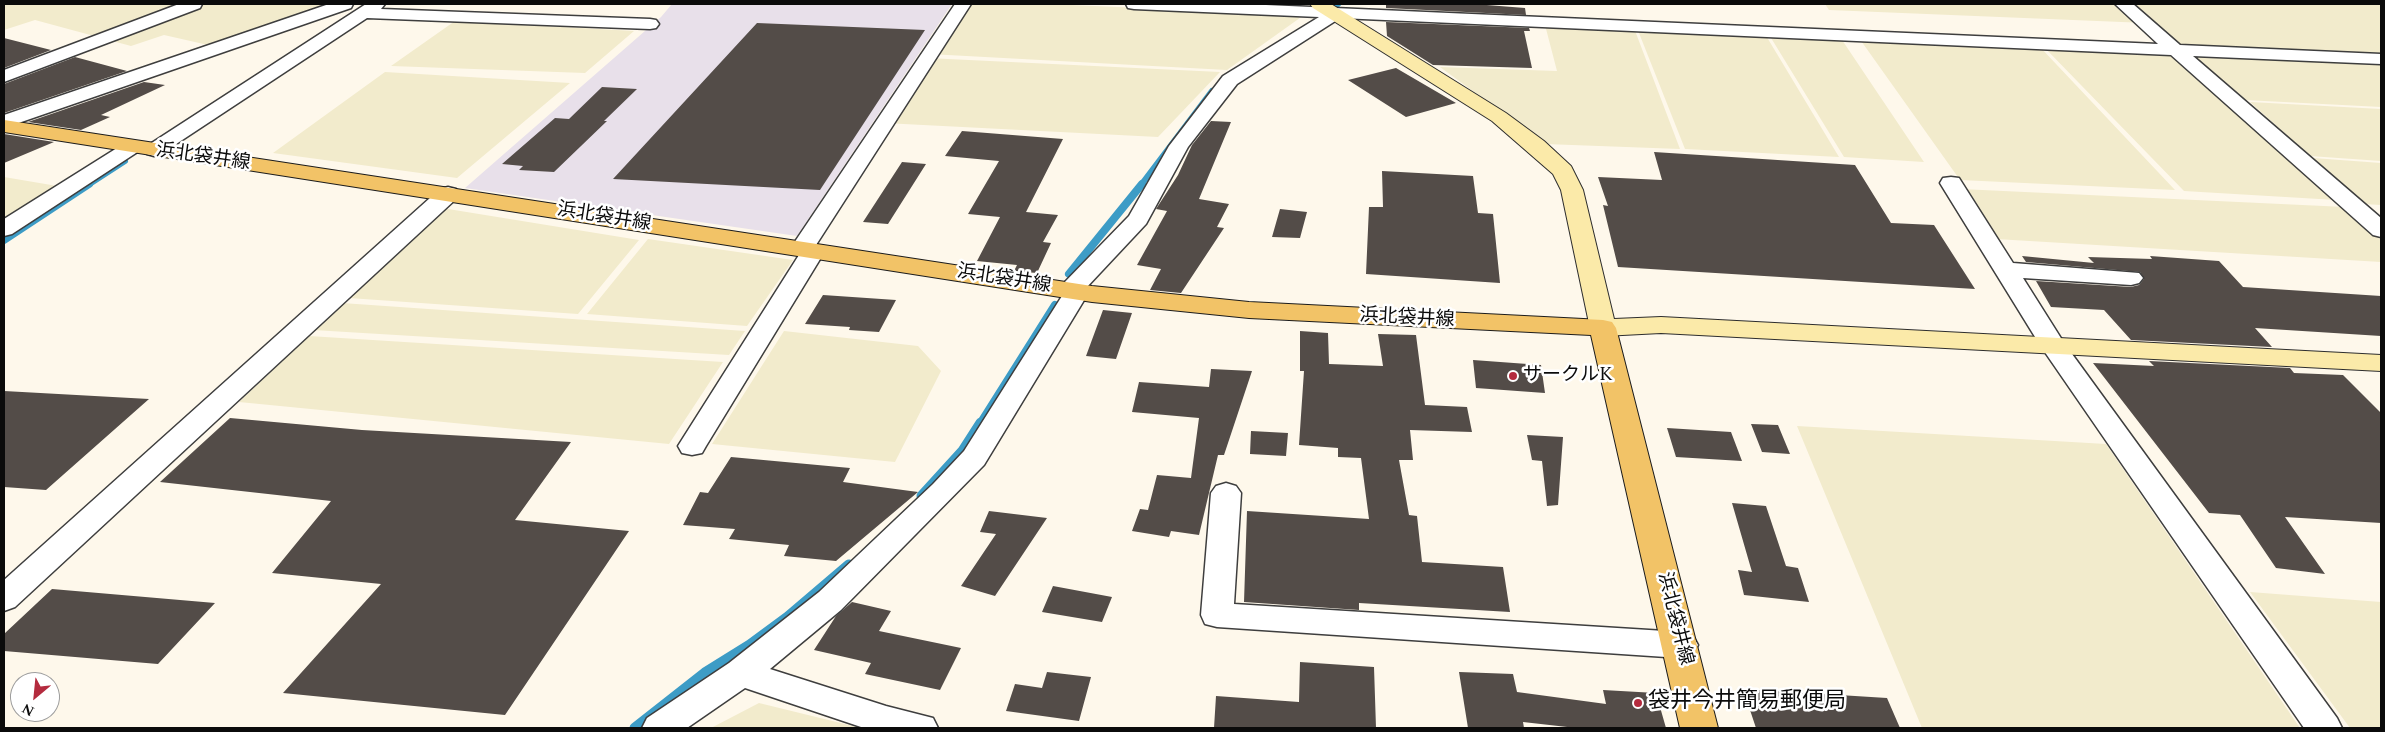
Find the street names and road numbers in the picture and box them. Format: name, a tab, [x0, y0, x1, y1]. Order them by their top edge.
street label: 浜北袋井線	[154, 140, 252, 176]
street label: 浜北袋井線	[555, 199, 653, 237]
street label: 浜北袋井線	[955, 261, 1053, 299]
street label: 浜北袋井線	[1359, 305, 1455, 333]
street label: 浜北袋井線	[1651, 570, 1697, 668]

